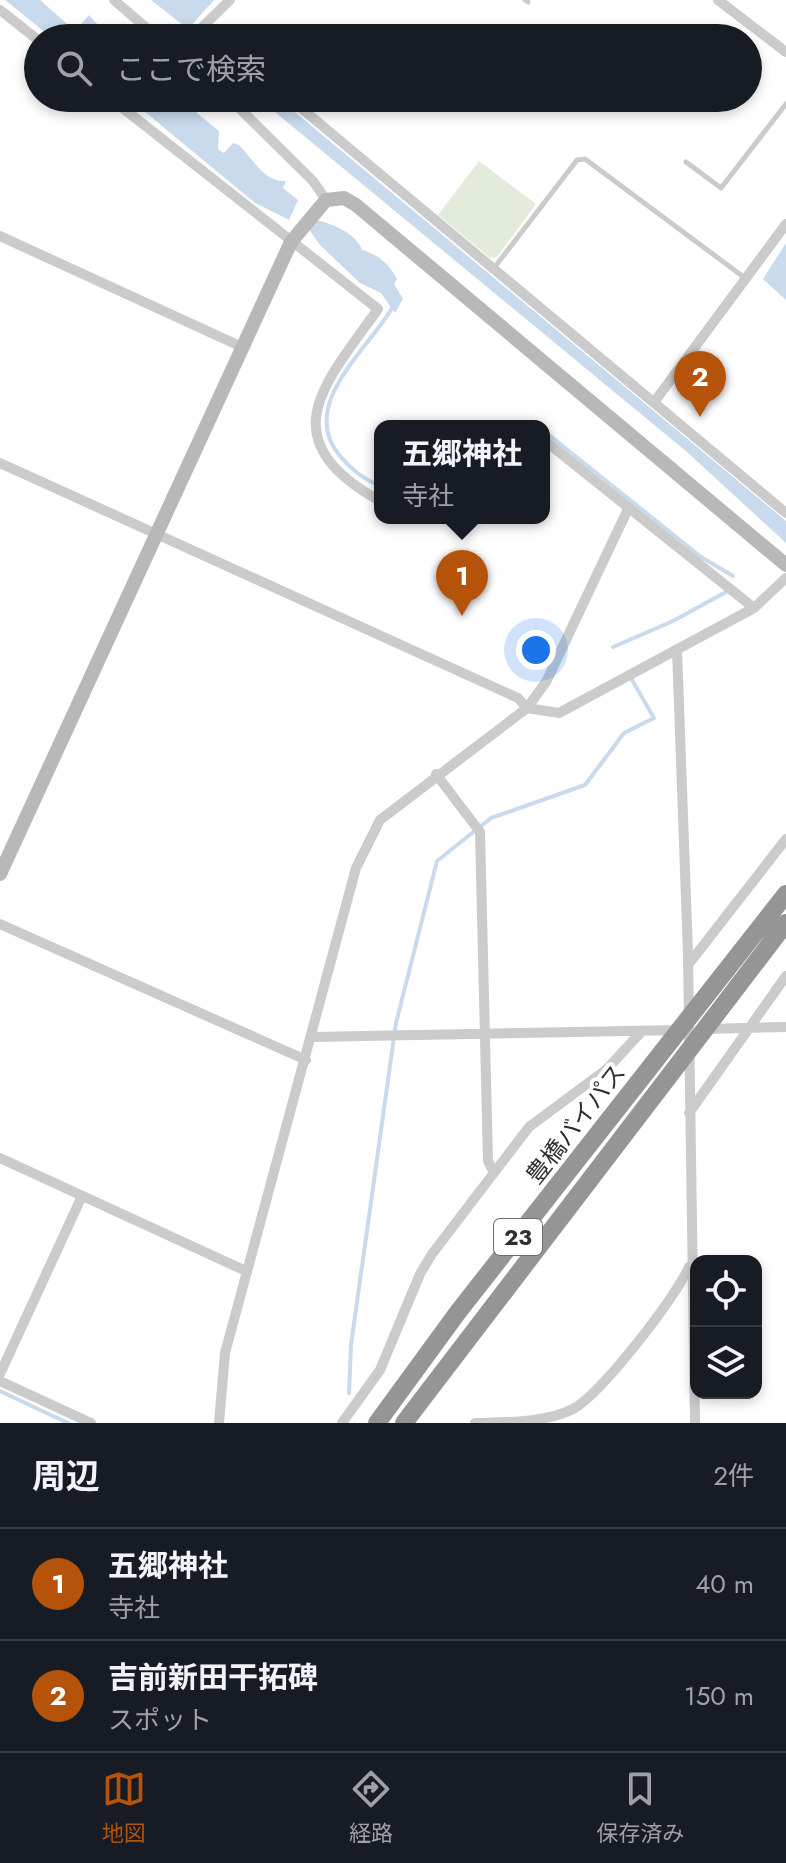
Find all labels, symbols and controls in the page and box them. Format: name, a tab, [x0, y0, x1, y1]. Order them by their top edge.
search box	[24, 24, 762, 112]
icon: search	[52, 46, 96, 90]
text: ここで検索	[116, 48, 266, 91]
pin: 2	[674, 351, 726, 417]
popup	[374, 420, 550, 524]
text: 五郷神社	[402, 432, 522, 475]
text: 寺社	[402, 477, 454, 515]
pin: 1	[436, 550, 488, 616]
your location	[516, 630, 556, 670]
street label: 豊橋バイパス	[518, 1056, 634, 1191]
road number: 23	[494, 1219, 542, 1255]
map controls	[690, 1255, 762, 1399]
button: locate	[690, 1255, 762, 1327]
button: layers	[690, 1327, 762, 1399]
text: 周辺	[32, 1452, 100, 1501]
text: 2件	[713, 1457, 754, 1495]
text: 五郷神社	[108, 1544, 228, 1587]
text: 1	[51, 1565, 65, 1603]
text: 40 m	[695, 1565, 754, 1603]
text: 寺社	[108, 1589, 160, 1627]
text: 吉前新田干拓碑	[108, 1656, 318, 1699]
text: 2	[49, 1677, 67, 1715]
text: 150 m	[684, 1677, 754, 1715]
text: スポット	[108, 1701, 212, 1739]
tab: 地図	[102, 1767, 146, 1849]
tab: 経路	[349, 1767, 393, 1849]
tab: 保存済み	[596, 1767, 684, 1849]

